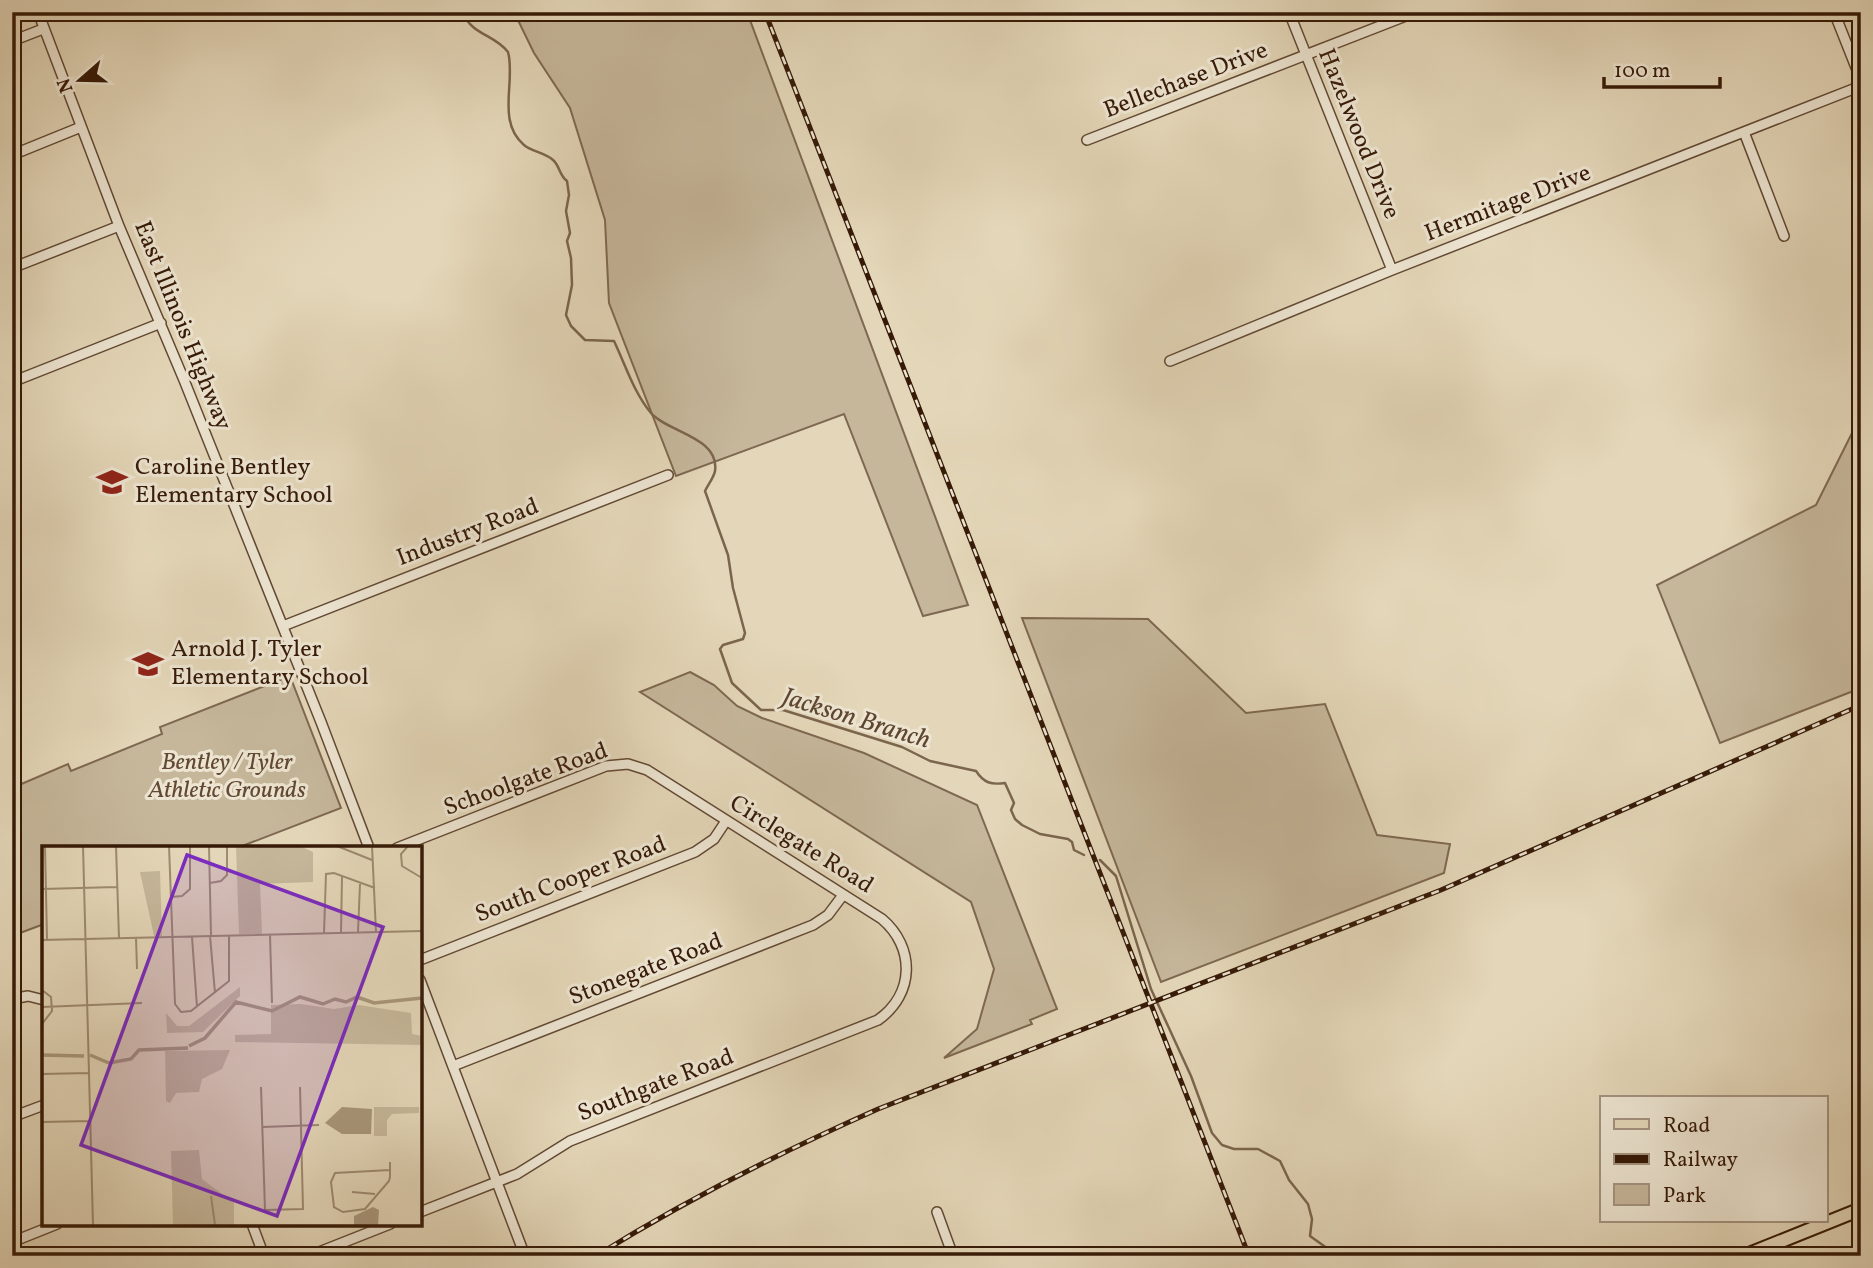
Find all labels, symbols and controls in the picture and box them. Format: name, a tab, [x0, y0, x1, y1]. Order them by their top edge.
street label: Bellechase Drive	[1099, 34, 1273, 128]
street label: Hazelwood Drive	[1308, 44, 1408, 224]
north arrow	[46, 46, 116, 116]
scale bar	[1604, 46, 1719, 90]
text: 100 m	[1614, 57, 1671, 86]
text: N	[51, 74, 80, 96]
street label: Hermitage Drive	[1420, 157, 1596, 251]
street label: East Illinois Highway	[124, 216, 240, 436]
place label: Caroline Bentley Elementary School	[135, 451, 333, 513]
school or university icon: Caroline Bentley Elementary School	[95, 465, 129, 499]
street label: Industry Road	[392, 490, 544, 576]
place label: Arnold J. Tyler Elementary School	[171, 633, 369, 695]
school or university icon: Arnold J. Tyler Elementary School	[131, 647, 165, 681]
water label: Jackson Branch	[775, 679, 935, 759]
street label: Schoolgate Road	[439, 735, 613, 825]
park label: Bentley / Tyler Athletic Grounds	[147, 746, 306, 808]
street label: Circlegate Road	[722, 787, 880, 903]
street label: South Cooper Road	[470, 828, 672, 932]
inset map	[42, 846, 422, 1226]
street label: Stonegate Road	[564, 925, 728, 1015]
street label: Southgate Road	[573, 1041, 739, 1131]
legend	[1600, 1096, 1828, 1222]
text: Road	[1663, 1112, 1710, 1141]
text: Railway	[1663, 1146, 1739, 1175]
text: Park	[1663, 1182, 1706, 1211]

